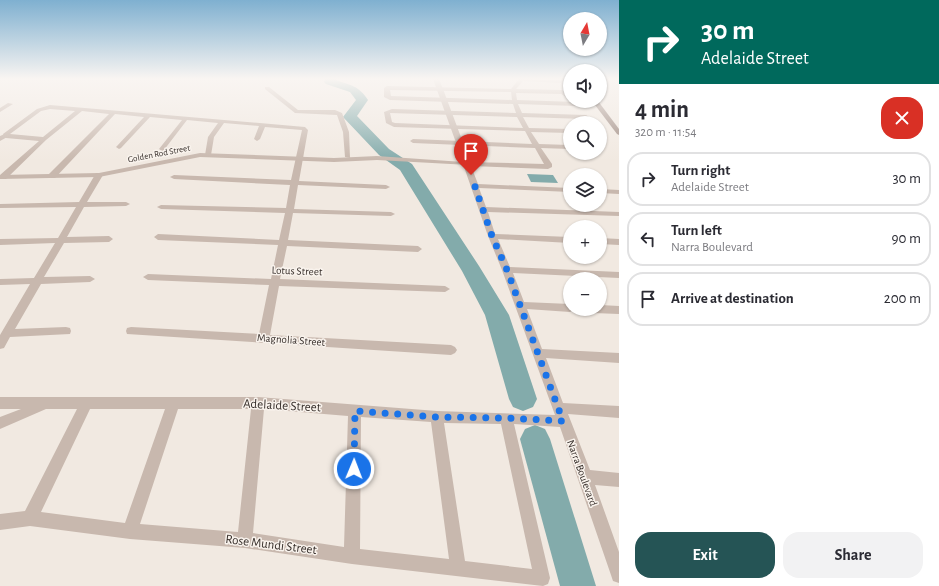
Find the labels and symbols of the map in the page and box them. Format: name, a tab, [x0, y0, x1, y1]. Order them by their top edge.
north arrow	[563, 12, 607, 56]
pin	[454, 134, 488, 175]
street label: Golden Rod Street	[127, 144, 191, 164]
street label: Lotus Street	[271, 265, 323, 277]
street label: Magnolia Street	[257, 332, 326, 348]
street label: Adelaide Street	[243, 397, 321, 415]
street label: Narra Boulevard	[565, 438, 599, 508]
position arrow	[333, 448, 375, 490]
street label: Rose Mundi Street	[225, 533, 317, 557]

